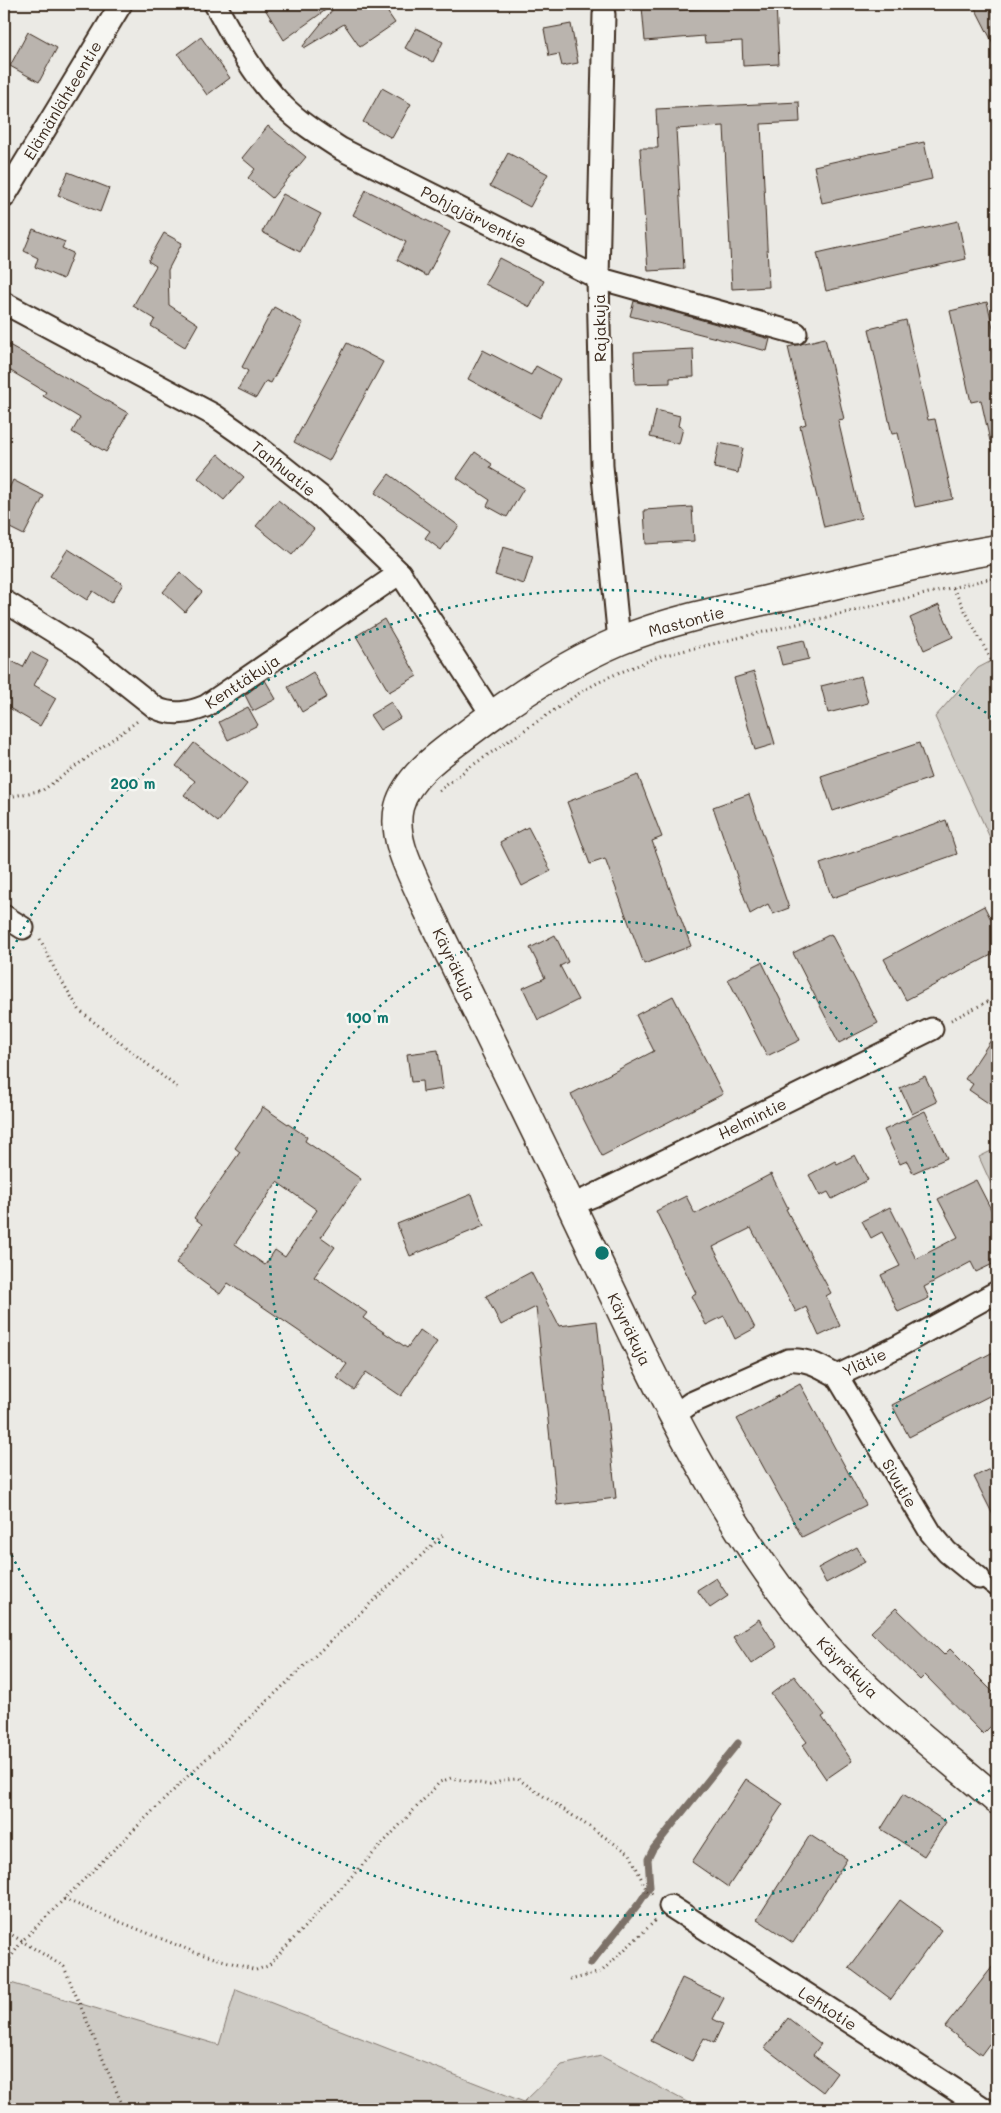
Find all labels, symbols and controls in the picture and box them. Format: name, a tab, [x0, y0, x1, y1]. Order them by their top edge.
street label: Elämänlähteentie	[18, 37, 106, 163]
street label: Pohjajärventie	[418, 180, 530, 252]
street label: Rajakuja	[588, 294, 610, 362]
street label: Tanhuatie	[247, 436, 321, 500]
street label: Mastontie	[646, 601, 726, 641]
street label: Kenttäkuja	[201, 649, 283, 713]
text: 200 m	[111, 773, 156, 793]
street label: Käyräkuja	[428, 924, 482, 1004]
text: 100 m	[345, 1007, 389, 1027]
street label: Helmintie	[714, 1092, 790, 1144]
centre of rings	[593, 1244, 611, 1262]
street label: Käyräkuja	[603, 1289, 657, 1369]
street label: Ylätie	[839, 1343, 889, 1381]
street label: Sivutie	[878, 1455, 922, 1511]
street label: Käyräkuja	[813, 1632, 883, 1702]
street label: Lehtotie	[795, 1981, 861, 2035]

